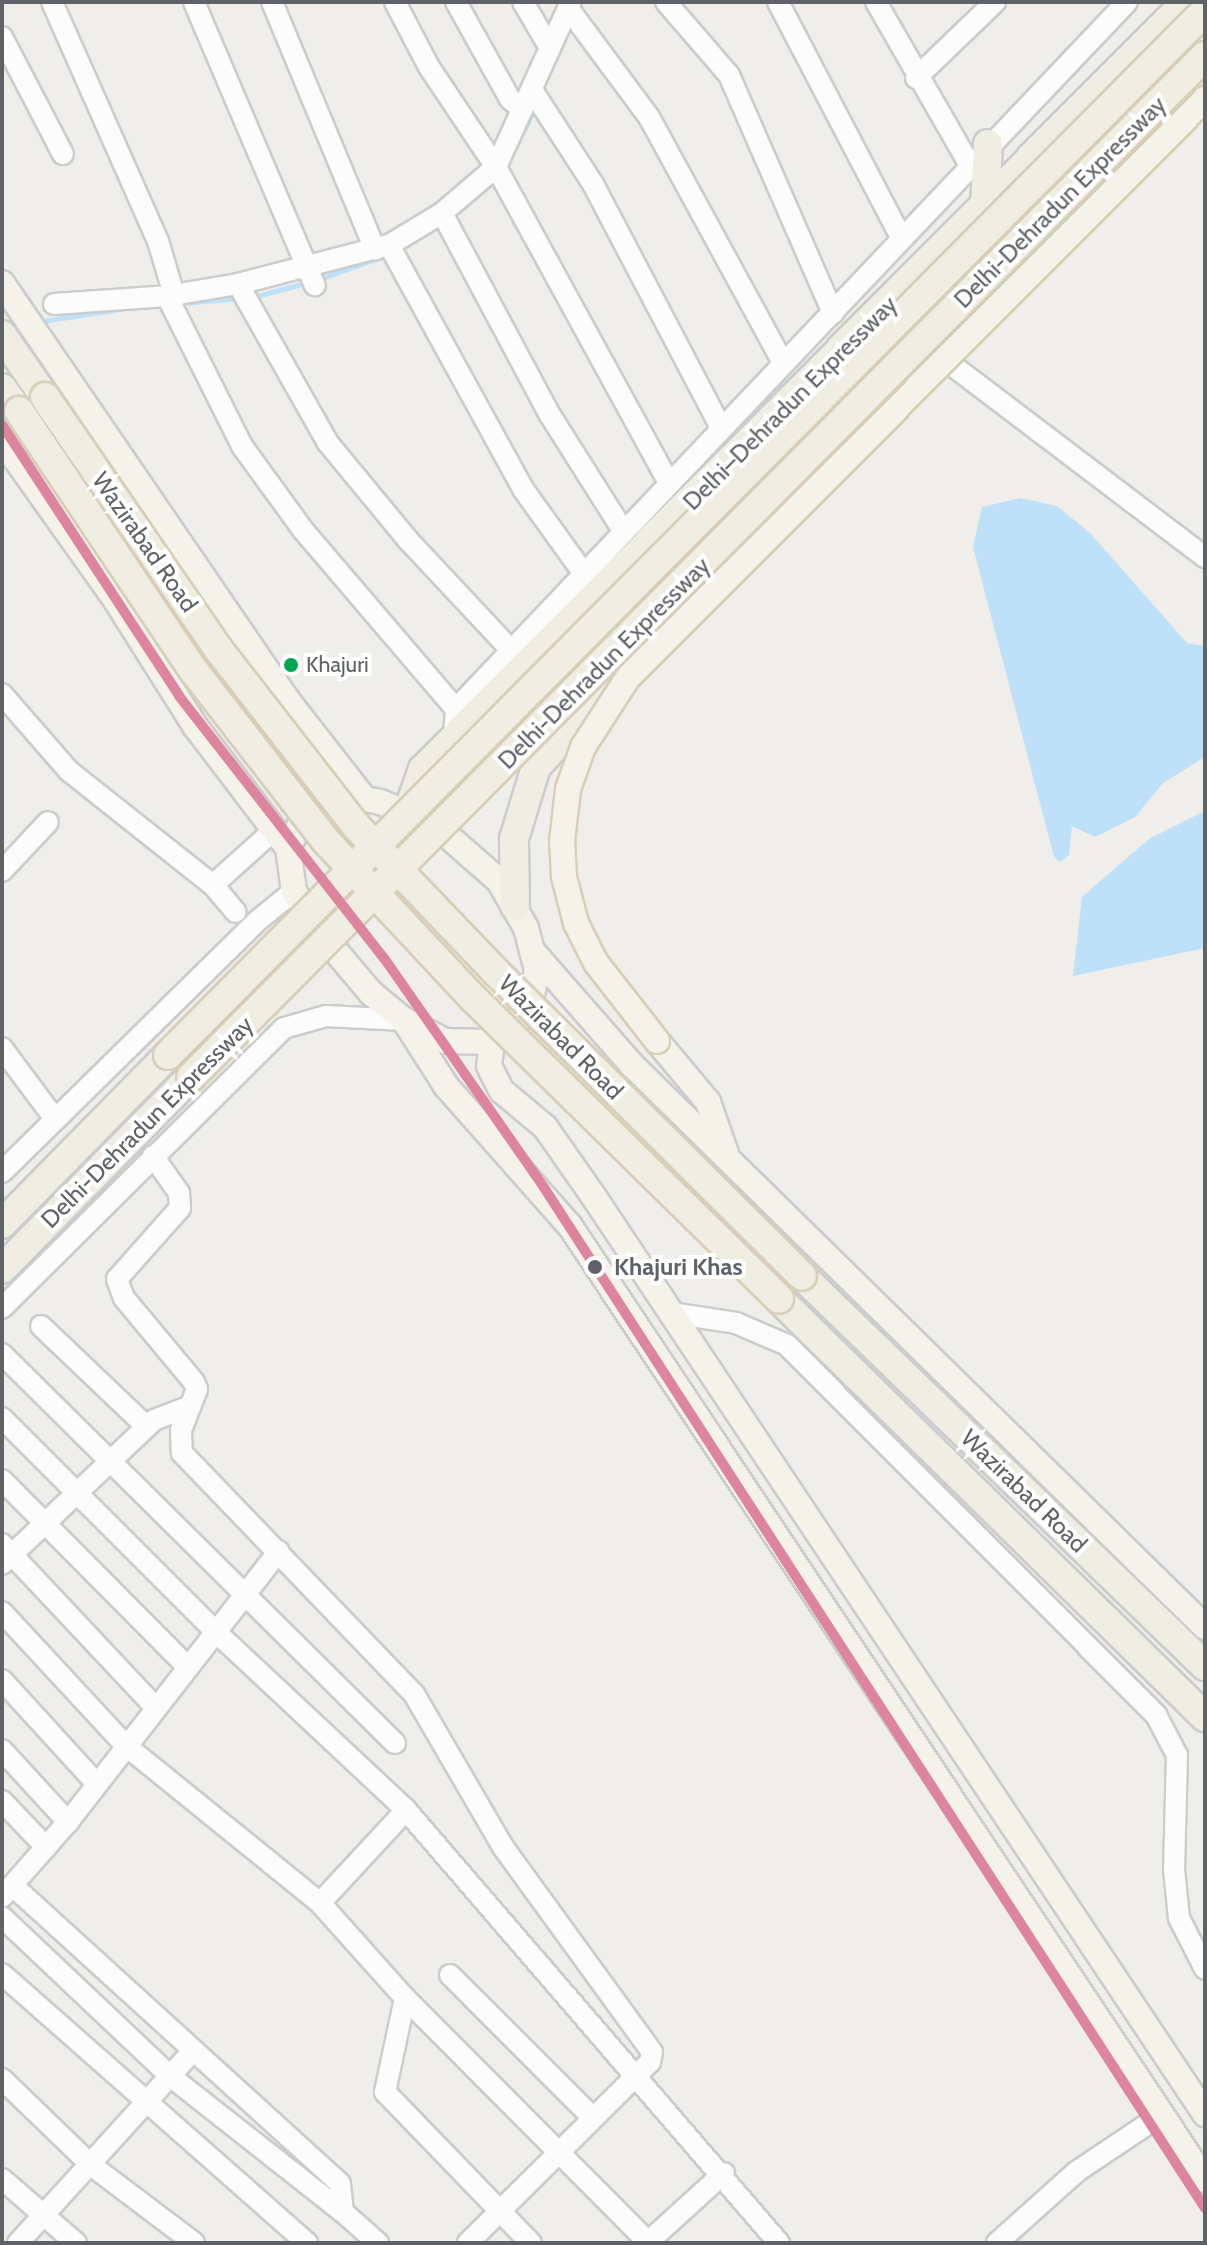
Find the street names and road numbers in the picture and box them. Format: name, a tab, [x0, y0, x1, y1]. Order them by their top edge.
street label: Delhi-Dehradun Expressway	[948, 90, 1172, 314]
street label: Delhi–Dehradun Expressway	[677, 290, 903, 516]
street label: Wazirabad Road	[86, 466, 204, 618]
street label: Delhi-Dehradun Expressway	[492, 551, 716, 775]
street label: Wazirabad Road	[493, 969, 629, 1105]
street label: Delhi-Dehradun Expressway	[35, 1010, 259, 1234]
street label: Wazirabad Road	[955, 1424, 1093, 1558]

